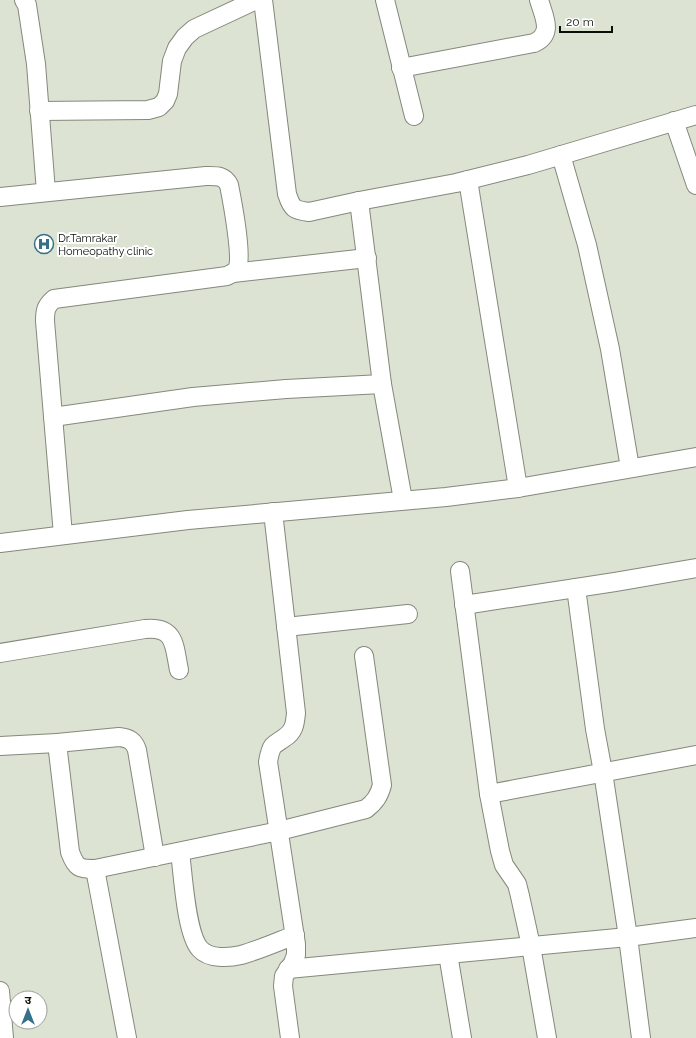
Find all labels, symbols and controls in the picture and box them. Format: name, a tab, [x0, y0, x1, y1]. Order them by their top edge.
scale bar	[560, 8, 612, 34]
text: 20 m	[566, 15, 594, 29]
place label: Dr.Tamrakar Homeopathy clinic	[58, 232, 153, 258]
hospital icon: Dr.Tamrakar Homeopathy clinic	[33, 233, 55, 255]
north arrow	[8, 990, 48, 1030]
text: उ	[25, 994, 32, 1007]

